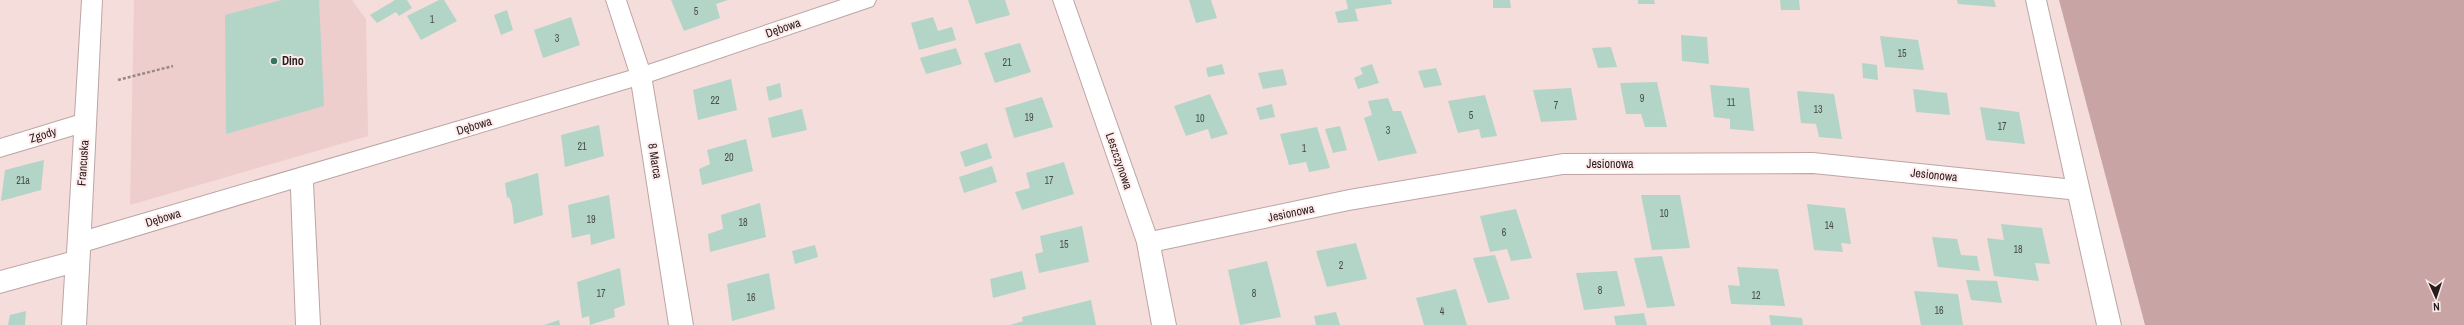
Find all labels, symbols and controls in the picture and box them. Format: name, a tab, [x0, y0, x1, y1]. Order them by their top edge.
house number: 5	[694, 5, 699, 18]
house number: 1	[430, 13, 435, 26]
street label: Dębowa	[763, 14, 803, 41]
house number: 3	[555, 32, 560, 45]
house number: 15	[1897, 47, 1907, 60]
place label: Dino	[282, 53, 304, 69]
marker: Dino	[269, 56, 279, 66]
house number: 21	[1002, 56, 1012, 69]
house number: 9	[1640, 92, 1645, 105]
house number: 22	[710, 94, 720, 107]
house number: 11	[1727, 96, 1736, 109]
house number: 7	[1554, 99, 1559, 112]
house number: 13	[1813, 103, 1823, 116]
house number: 5	[1469, 109, 1474, 122]
house number: 19	[1024, 111, 1034, 124]
house number: 10	[1195, 112, 1205, 125]
street label: Dębowa	[454, 113, 494, 139]
house number: 17	[1997, 120, 2007, 133]
street label: Zgody	[28, 123, 58, 147]
house number: 3	[1386, 124, 1391, 137]
street label: Leszczynowa	[1102, 130, 1136, 192]
street label: Francuska	[73, 139, 93, 186]
house number: 21	[577, 140, 587, 153]
street label: 8 Marca	[644, 142, 666, 180]
house number: 1	[1302, 142, 1307, 155]
house number: 20	[724, 151, 734, 164]
street label: Jesionowa	[1586, 156, 1634, 172]
street label: Jesionowa	[1910, 165, 1959, 185]
house number: 21a	[16, 174, 30, 187]
house number: 17	[1044, 174, 1054, 187]
street label: Jesionowa	[1266, 200, 1316, 226]
street label: Dębowa	[143, 205, 183, 231]
house number: 10	[1659, 207, 1669, 220]
house number: 19	[586, 213, 596, 226]
house number: 18	[738, 216, 748, 229]
house number: 14	[1824, 219, 1834, 232]
house number: 6	[1502, 226, 1507, 239]
house number: 15	[1059, 238, 1069, 251]
house number: 18	[2013, 243, 2023, 256]
house number: 2	[1339, 259, 1344, 272]
north arrow	[2416, 277, 2456, 317]
house number: 8	[1598, 284, 1603, 297]
house number: 17	[596, 287, 606, 300]
house number: 8	[1252, 287, 1257, 300]
house number: 12	[1751, 289, 1761, 302]
house number: 16	[746, 291, 756, 304]
text: N	[2433, 300, 2440, 314]
house number: 16	[1934, 304, 1944, 317]
house number: 4	[1440, 305, 1445, 318]

